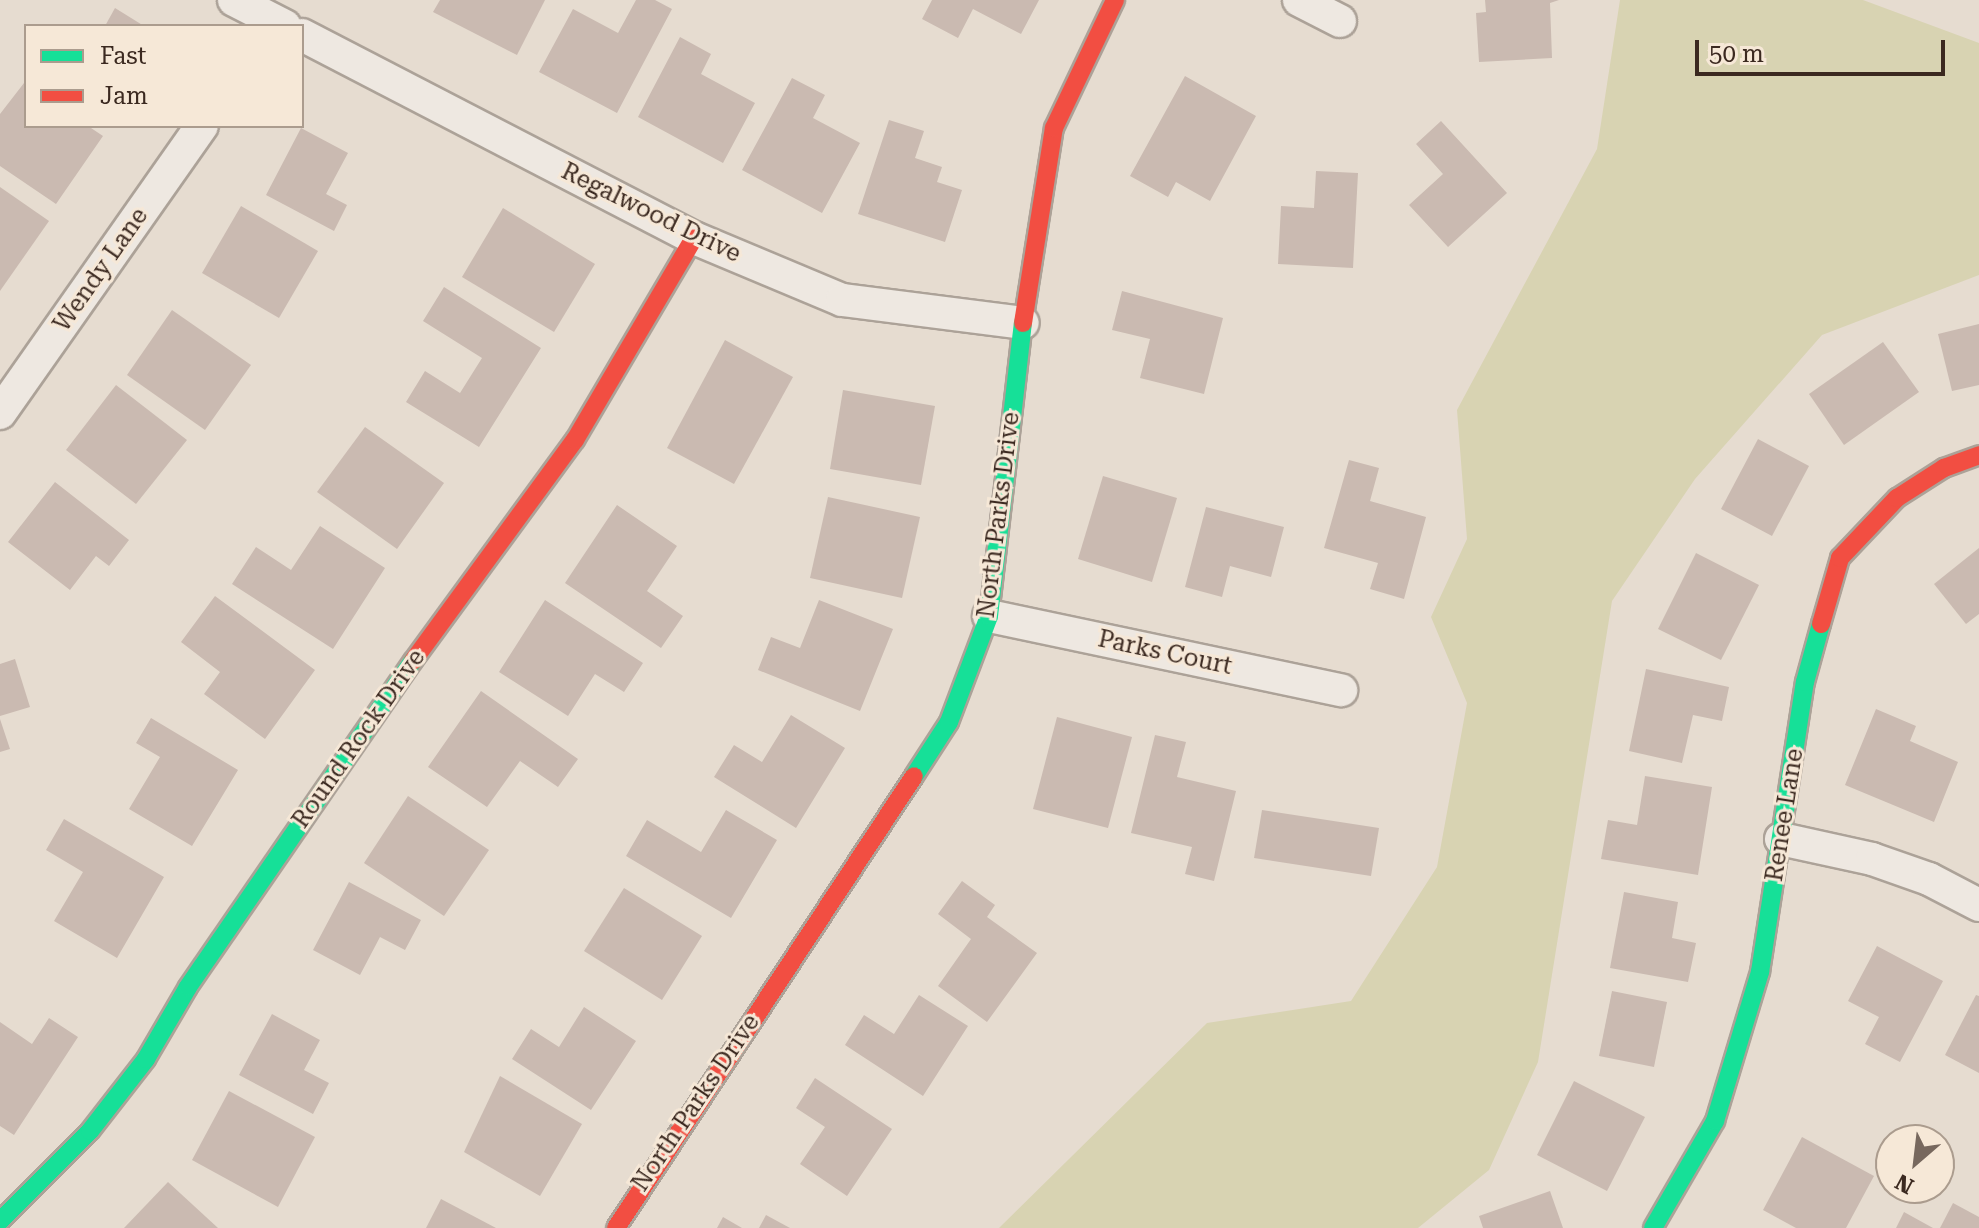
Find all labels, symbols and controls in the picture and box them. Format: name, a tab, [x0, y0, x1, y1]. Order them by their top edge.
legend	[24, 24, 304, 128]
scale bar	[1699, 24, 1949, 74]
text: 50 m	[1709, 40, 1764, 68]
text: Fast	[100, 42, 147, 70]
text: Jam	[100, 82, 148, 110]
street label: Regalwood Drive	[557, 157, 745, 269]
street label: Wendy Lane	[48, 203, 154, 337]
street label: North Parks Drive	[972, 410, 1026, 620]
street label: Parks Court	[1095, 625, 1235, 681]
street label: Round Rock Drive	[287, 644, 431, 834]
street label: Renee Lane	[1760, 746, 1810, 884]
street label: North Parks Drive	[626, 1009, 766, 1197]
north arrow	[1875, 1124, 1955, 1204]
text: N	[1891, 1169, 1918, 1199]

